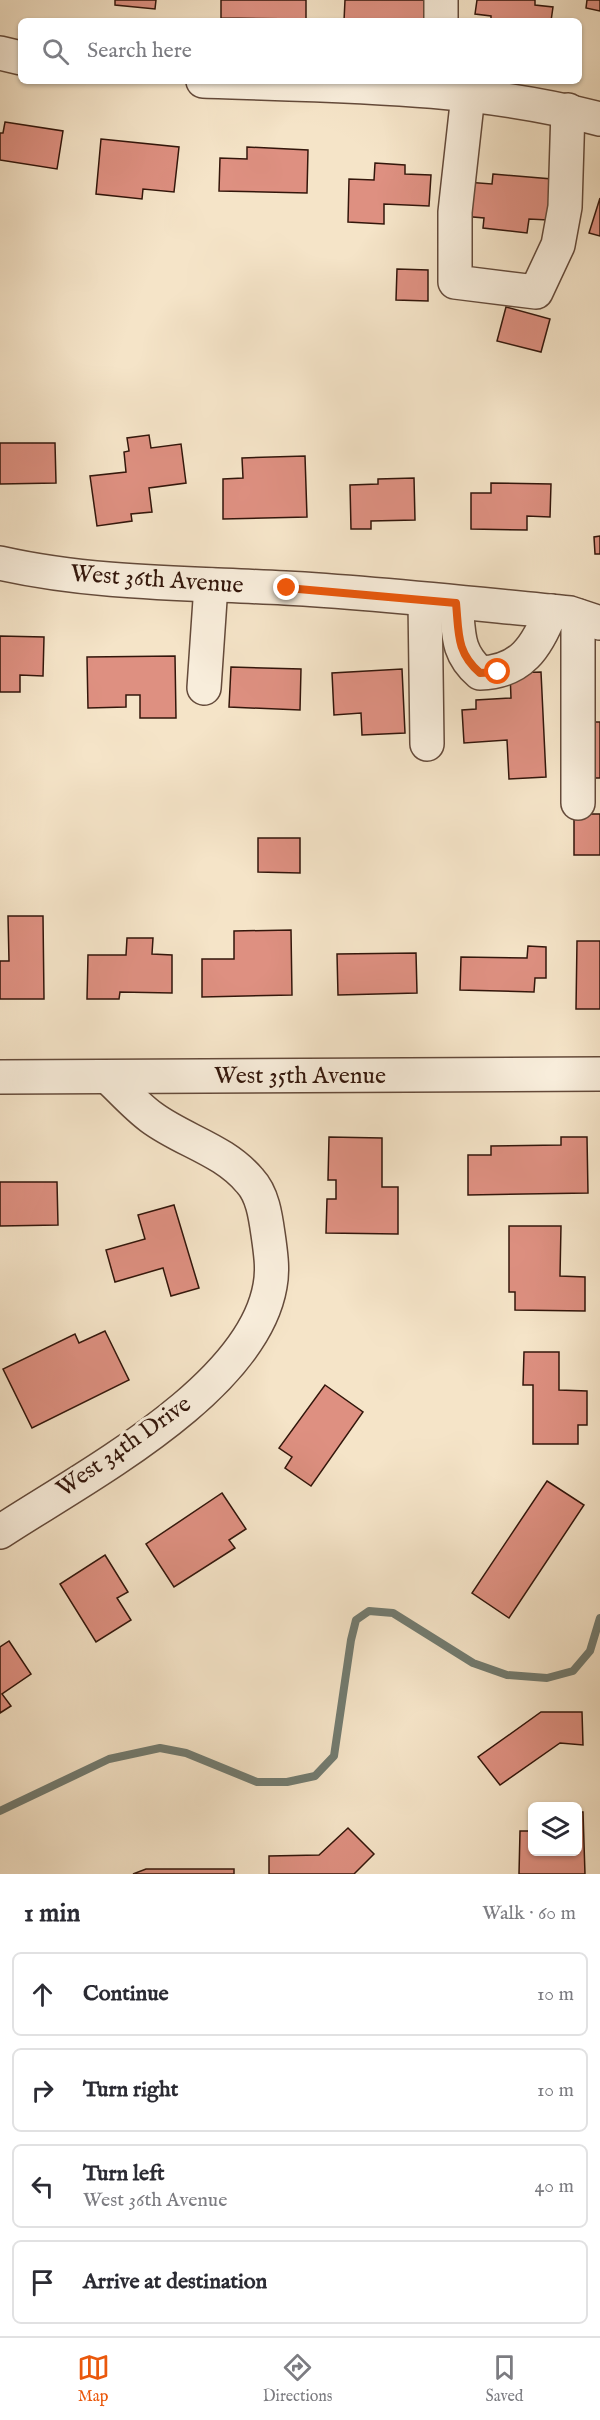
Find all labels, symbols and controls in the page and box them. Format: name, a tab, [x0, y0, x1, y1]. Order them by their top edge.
search box	[18, 18, 582, 84]
icon: search	[39, 35, 72, 68]
text: Search here	[87, 37, 192, 65]
street label: West 36th Avenue	[69, 558, 245, 602]
route end	[273, 574, 299, 600]
route start	[484, 658, 510, 684]
street label: West 35th Avenue	[214, 1061, 386, 1092]
street label: West 34th Drive	[51, 1389, 197, 1505]
map controls	[528, 1802, 582, 1856]
button: layers	[528, 1802, 582, 1856]
text: 1 min	[24, 1897, 80, 1930]
text: Walk · 60 m	[482, 1901, 576, 1926]
icon: ahead	[26, 1978, 59, 2011]
text: Continue	[83, 1980, 169, 2008]
text: 10 m	[537, 1982, 574, 2007]
icon: right	[26, 2074, 59, 2107]
text: Turn right	[83, 2076, 178, 2104]
text: 10 m	[537, 2078, 574, 2103]
text: Turn left	[83, 2160, 165, 2188]
icon: left	[26, 2170, 59, 2203]
text: 40 m	[535, 2174, 574, 2199]
text: West 36th Avenue	[83, 2188, 227, 2213]
icon: arrive	[26, 2266, 59, 2299]
text: Arrive at destination	[83, 2268, 267, 2296]
tab: Map	[77, 2351, 110, 2407]
tab: Directions	[263, 2351, 332, 2407]
tab: Saved	[486, 2351, 523, 2407]

